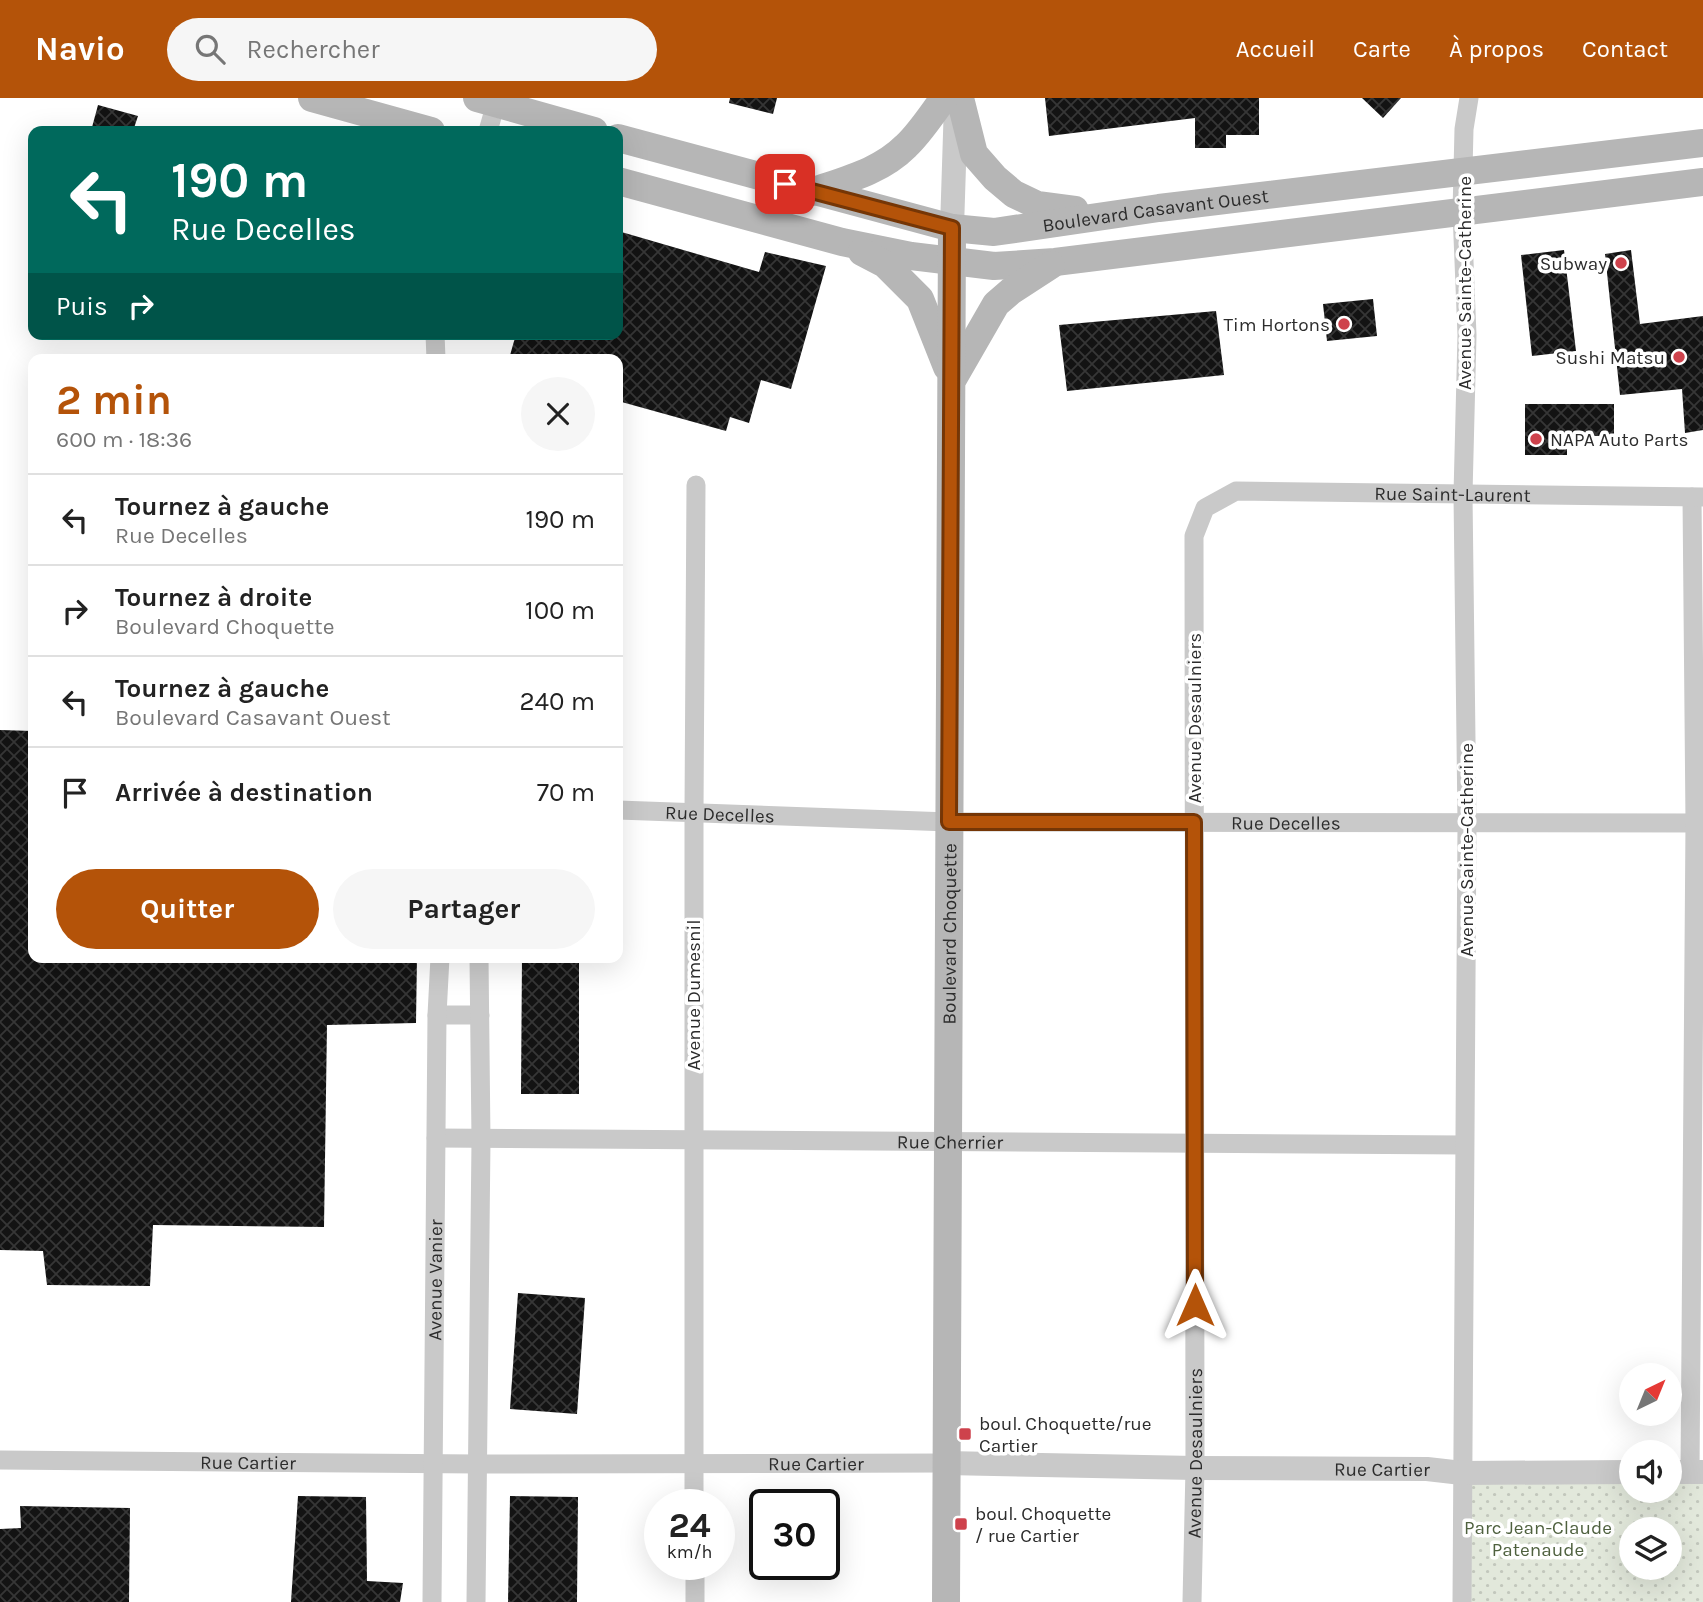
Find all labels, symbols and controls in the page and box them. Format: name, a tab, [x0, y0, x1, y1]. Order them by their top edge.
search box	[167, 18, 657, 81]
text: Navio	[35, 30, 125, 68]
icon: search	[191, 30, 229, 68]
text: Rechercher	[247, 34, 380, 65]
text: Accueil	[1236, 35, 1315, 63]
text: Carte	[1353, 35, 1411, 63]
text: À propos	[1449, 35, 1544, 63]
text: Contact	[1582, 35, 1668, 63]
text: 190 m	[171, 152, 308, 209]
icon: left	[56, 154, 147, 245]
pin	[755, 154, 815, 214]
icon: arrive	[766, 165, 804, 203]
street label: Avenue Sainte-Catherine	[1454, 176, 1476, 390]
street label: Boulevard Casavant Ouest	[1041, 185, 1270, 237]
text: Rue Decelles	[171, 211, 356, 248]
place label: Subway	[1540, 253, 1607, 275]
marker: Subway	[1613, 255, 1629, 271]
icon: right	[122, 287, 160, 325]
text: Puis	[56, 291, 108, 322]
place label: Tim Hortons	[1224, 314, 1330, 336]
marker: Tim Hortons	[1336, 316, 1352, 332]
place label: Sushi Matsu	[1555, 347, 1665, 369]
marker: Sushi Matsu	[1671, 349, 1687, 365]
text: 2 min	[56, 375, 172, 425]
button: close	[521, 377, 595, 451]
text: 600 m · 18:36	[56, 426, 192, 453]
place label: NAPA Auto Parts	[1550, 429, 1689, 451]
marker: NAPA Auto Parts	[1528, 431, 1544, 447]
street label: Rue Saint-Laurent	[1374, 483, 1531, 507]
text: Tournez à gauche	[115, 491, 329, 522]
icon: left	[56, 501, 94, 539]
text: 190 m	[525, 504, 595, 535]
text: Rue Decelles	[115, 522, 248, 549]
text: Tournez à droite	[115, 582, 312, 613]
icon: right	[56, 592, 94, 630]
text: 100 m	[525, 595, 595, 626]
text: Boulevard Choquette	[115, 613, 335, 640]
street label: Avenue Desaulniers	[1184, 633, 1206, 803]
text: Tournez à gauche	[115, 673, 329, 704]
icon: left	[56, 683, 94, 721]
text: 240 m	[519, 686, 595, 717]
text: Boulevard Casavant Ouest	[115, 704, 391, 731]
street label: Avenue Sainte-Catherine	[1456, 743, 1478, 957]
icon: arrive	[56, 774, 94, 812]
text: Arrivée à destination	[115, 777, 373, 808]
text: 70 m	[537, 777, 595, 808]
street label: Rue Decelles	[665, 802, 775, 828]
street label: Rue Decelles	[1231, 812, 1341, 835]
street label: Boulevard Choquette	[939, 843, 961, 1025]
button: Quitter	[56, 869, 319, 949]
button: Partager	[333, 869, 595, 949]
street label: Avenue Dumesnil	[683, 919, 705, 1071]
street label: Rue Cherrier	[897, 1131, 1003, 1154]
street label: Avenue Vanier	[424, 1219, 447, 1341]
position arrow	[1158, 1268, 1232, 1342]
north arrow	[1619, 1363, 1682, 1426]
map controls	[1619, 1363, 1682, 1580]
street label: Avenue Desaulniers	[1183, 1368, 1207, 1539]
place label: boul. Choquette/rue Cartier	[979, 1413, 1152, 1457]
marker: boul. Choquette/rue Cartier	[957, 1426, 973, 1442]
button: sound	[1619, 1440, 1682, 1503]
street label: Rue Cartier	[200, 1452, 296, 1474]
street label: Rue Cartier	[768, 1453, 864, 1475]
street label: Rue Cartier	[1334, 1459, 1430, 1481]
speed limit sign: 30	[749, 1489, 840, 1580]
place label: boul. Choquette / rue Cartier	[975, 1503, 1111, 1547]
text: 24	[669, 1505, 711, 1546]
marker: boul. Choquette / rue Cartier	[953, 1516, 969, 1532]
park label: Parc Jean-Claude Patenaude	[1464, 1517, 1612, 1561]
button: layers	[1619, 1517, 1682, 1580]
text: km/h	[667, 1541, 712, 1563]

